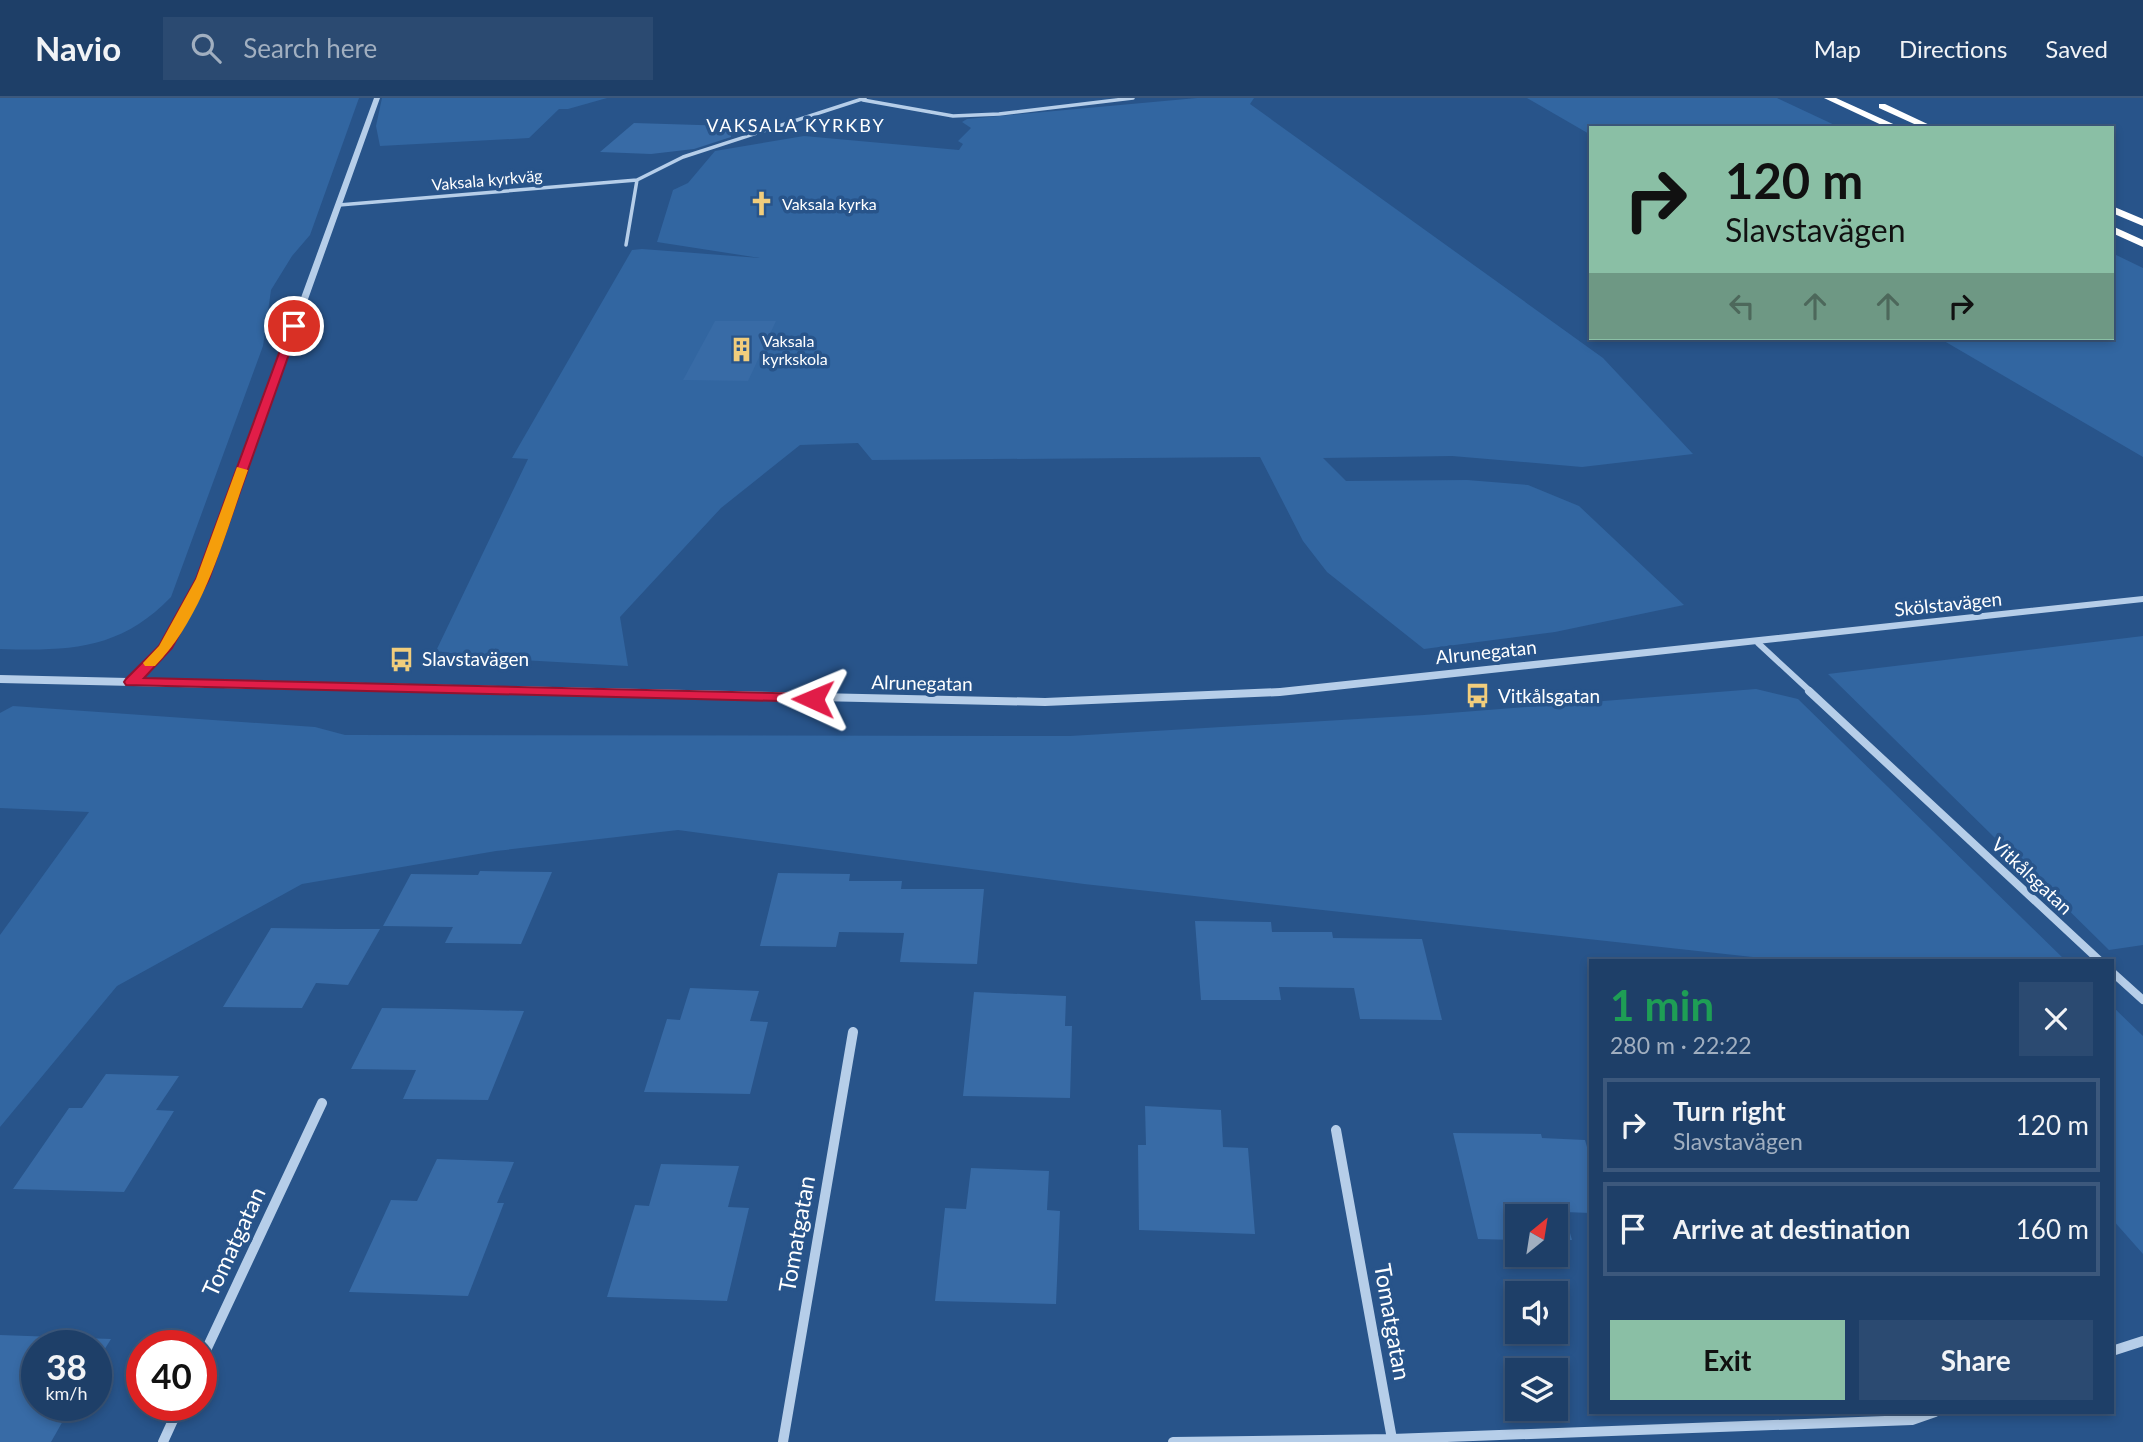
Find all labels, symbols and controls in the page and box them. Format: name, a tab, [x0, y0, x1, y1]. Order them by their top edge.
search box	[163, 17, 653, 80]
text: Navio	[35, 28, 121, 68]
icon: search	[187, 29, 225, 67]
text: Search here	[243, 32, 377, 64]
text: Map	[1814, 34, 1861, 63]
text: Directions	[1899, 34, 2007, 63]
text: Saved	[2045, 34, 2108, 63]
district label: VAKSALA KYRKBY	[706, 114, 886, 136]
text: 120 m	[1725, 151, 1863, 209]
icon: right	[1610, 154, 1701, 245]
street label: Vaksala kyrkväg	[431, 165, 543, 194]
church icon: Vaksala kyrka	[748, 190, 776, 218]
place label: Vaksala kyrka	[782, 194, 877, 213]
text: Slavstavägen	[1725, 210, 1906, 249]
icon: left	[1723, 287, 1761, 325]
icon: ahead	[1796, 287, 1834, 325]
icon: ahead	[1869, 287, 1907, 325]
icon: right	[1942, 287, 1980, 325]
pin	[264, 296, 324, 356]
icon: arrive	[275, 307, 313, 345]
place label: Vaksala kyrkskola	[762, 331, 828, 368]
building icon: Vaksala kyrkskola	[728, 336, 756, 364]
street label: Skölstavägen	[1893, 586, 2003, 621]
street label: Alrunegatan	[1434, 635, 1538, 668]
bus stop icon: Slavstavägen	[388, 645, 416, 673]
place label: Slavstavägen	[422, 647, 529, 670]
position arrow	[776, 662, 850, 736]
street label: Alrunegatan	[871, 670, 973, 695]
bus stop icon: Vitkålsgatan	[1464, 682, 1492, 710]
place label: Vitkålsgatan	[1498, 684, 1600, 707]
street label: Vitkålsgatan	[1987, 832, 2078, 919]
text: 1 min	[1610, 980, 1714, 1030]
button: close	[2019, 982, 2093, 1056]
text: 280 m · 22:22	[1610, 1031, 1752, 1059]
text: Turn right	[1673, 1095, 1786, 1127]
icon: right	[1614, 1106, 1652, 1144]
text: 120 m	[2016, 1109, 2089, 1141]
text: Slavstavägen	[1673, 1127, 1803, 1155]
street label: Tomatgatan	[772, 1173, 820, 1294]
street label: Tomatgatan	[195, 1182, 271, 1301]
north arrow	[1505, 1204, 1568, 1267]
map controls	[1505, 1204, 1568, 1421]
icon: arrive	[1614, 1210, 1652, 1248]
text: Arrive at destination	[1673, 1213, 1910, 1245]
text: 160 m	[2016, 1213, 2089, 1245]
street label: Tomatgatan	[1369, 1261, 1417, 1382]
button: sound	[1505, 1281, 1568, 1344]
button: Exit	[1610, 1320, 1845, 1400]
button: Share	[1859, 1320, 2093, 1400]
speed limit sign: 40	[126, 1330, 217, 1421]
text: 38	[46, 1345, 87, 1387]
button: layers	[1505, 1358, 1568, 1421]
text: km/h	[45, 1382, 88, 1404]

